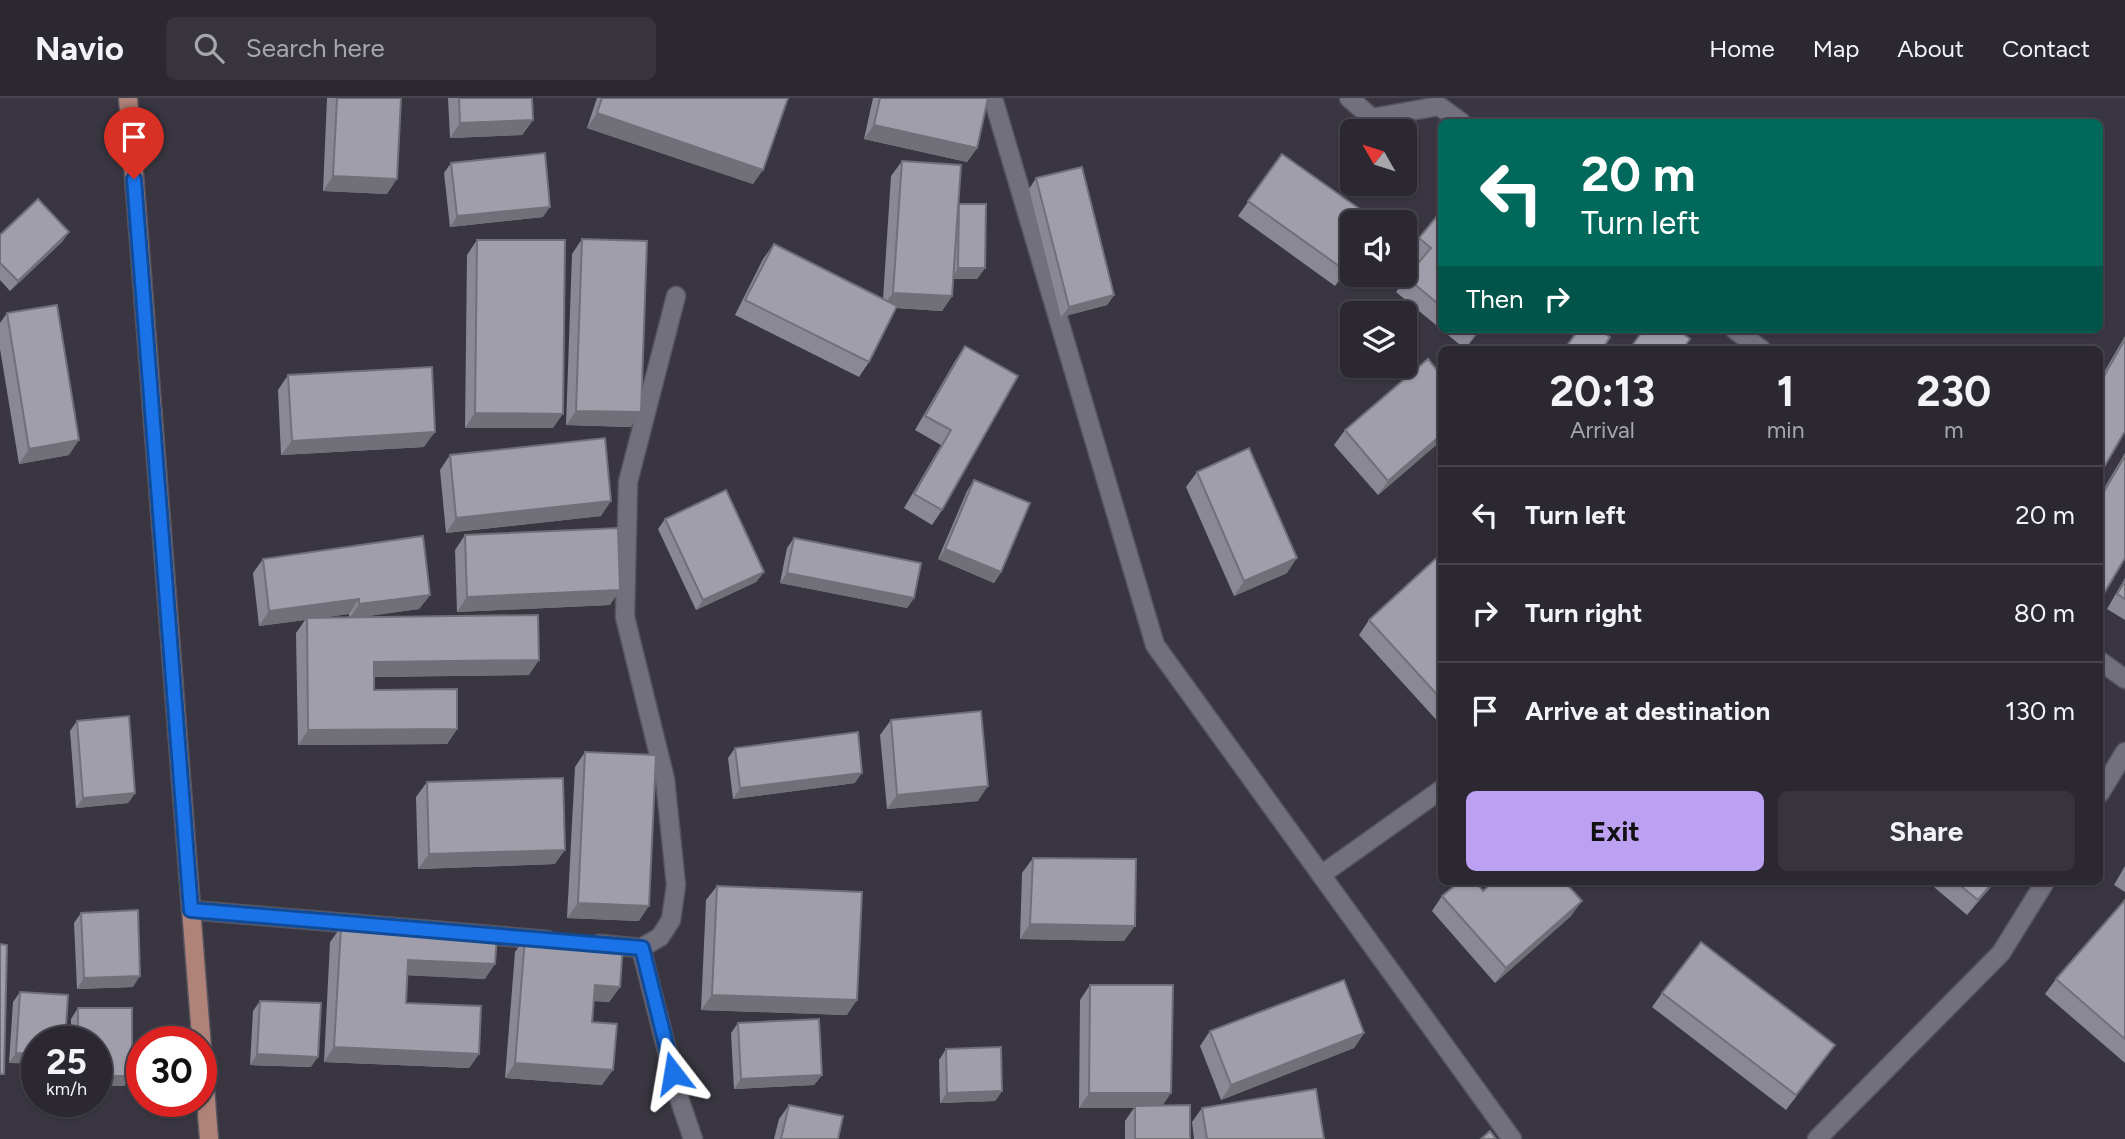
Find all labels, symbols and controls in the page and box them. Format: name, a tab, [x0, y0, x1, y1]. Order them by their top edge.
search box	[166, 17, 656, 80]
text: Navio	[35, 29, 124, 68]
icon: search	[190, 29, 228, 67]
text: Search here	[246, 32, 385, 64]
text: Home	[1709, 34, 1775, 63]
text: Map	[1813, 34, 1859, 63]
text: About	[1897, 34, 1964, 63]
text: Contact	[2002, 34, 2090, 63]
pin	[104, 107, 164, 179]
icon: arrive	[115, 118, 153, 156]
north arrow	[1340, 119, 1418, 196]
map controls	[1340, 119, 1417, 378]
text: 20 m	[1581, 144, 1696, 203]
icon: left	[1466, 147, 1557, 238]
text: Turn left	[1581, 204, 1700, 242]
button: sound	[1340, 210, 1417, 287]
icon: right	[1538, 280, 1576, 318]
text: Then	[1466, 283, 1524, 315]
button: layers	[1340, 301, 1417, 378]
text: 20:13	[1550, 366, 1655, 417]
text: 1	[1777, 366, 1795, 417]
text: 230	[1916, 366, 1991, 417]
text: Arrival	[1570, 416, 1635, 444]
text: min	[1767, 416, 1805, 444]
text: m	[1944, 416, 1964, 444]
icon: left	[1466, 496, 1504, 534]
text: Turn left	[1525, 499, 1626, 531]
text: 20 m	[2015, 499, 2075, 531]
icon: right	[1466, 594, 1504, 632]
text: Turn right	[1525, 597, 1642, 629]
text: 80 m	[2014, 597, 2075, 629]
icon: arrive	[1466, 692, 1504, 730]
text: Arrive at destination	[1525, 695, 1770, 727]
text: 130 m	[2005, 695, 2075, 727]
button: Exit	[1466, 791, 1764, 871]
button: Share	[1778, 791, 2075, 871]
speed limit sign: 30	[126, 1026, 217, 1117]
position arrow	[636, 1036, 710, 1110]
text: 25	[46, 1041, 87, 1083]
text: km/h	[46, 1078, 87, 1100]

